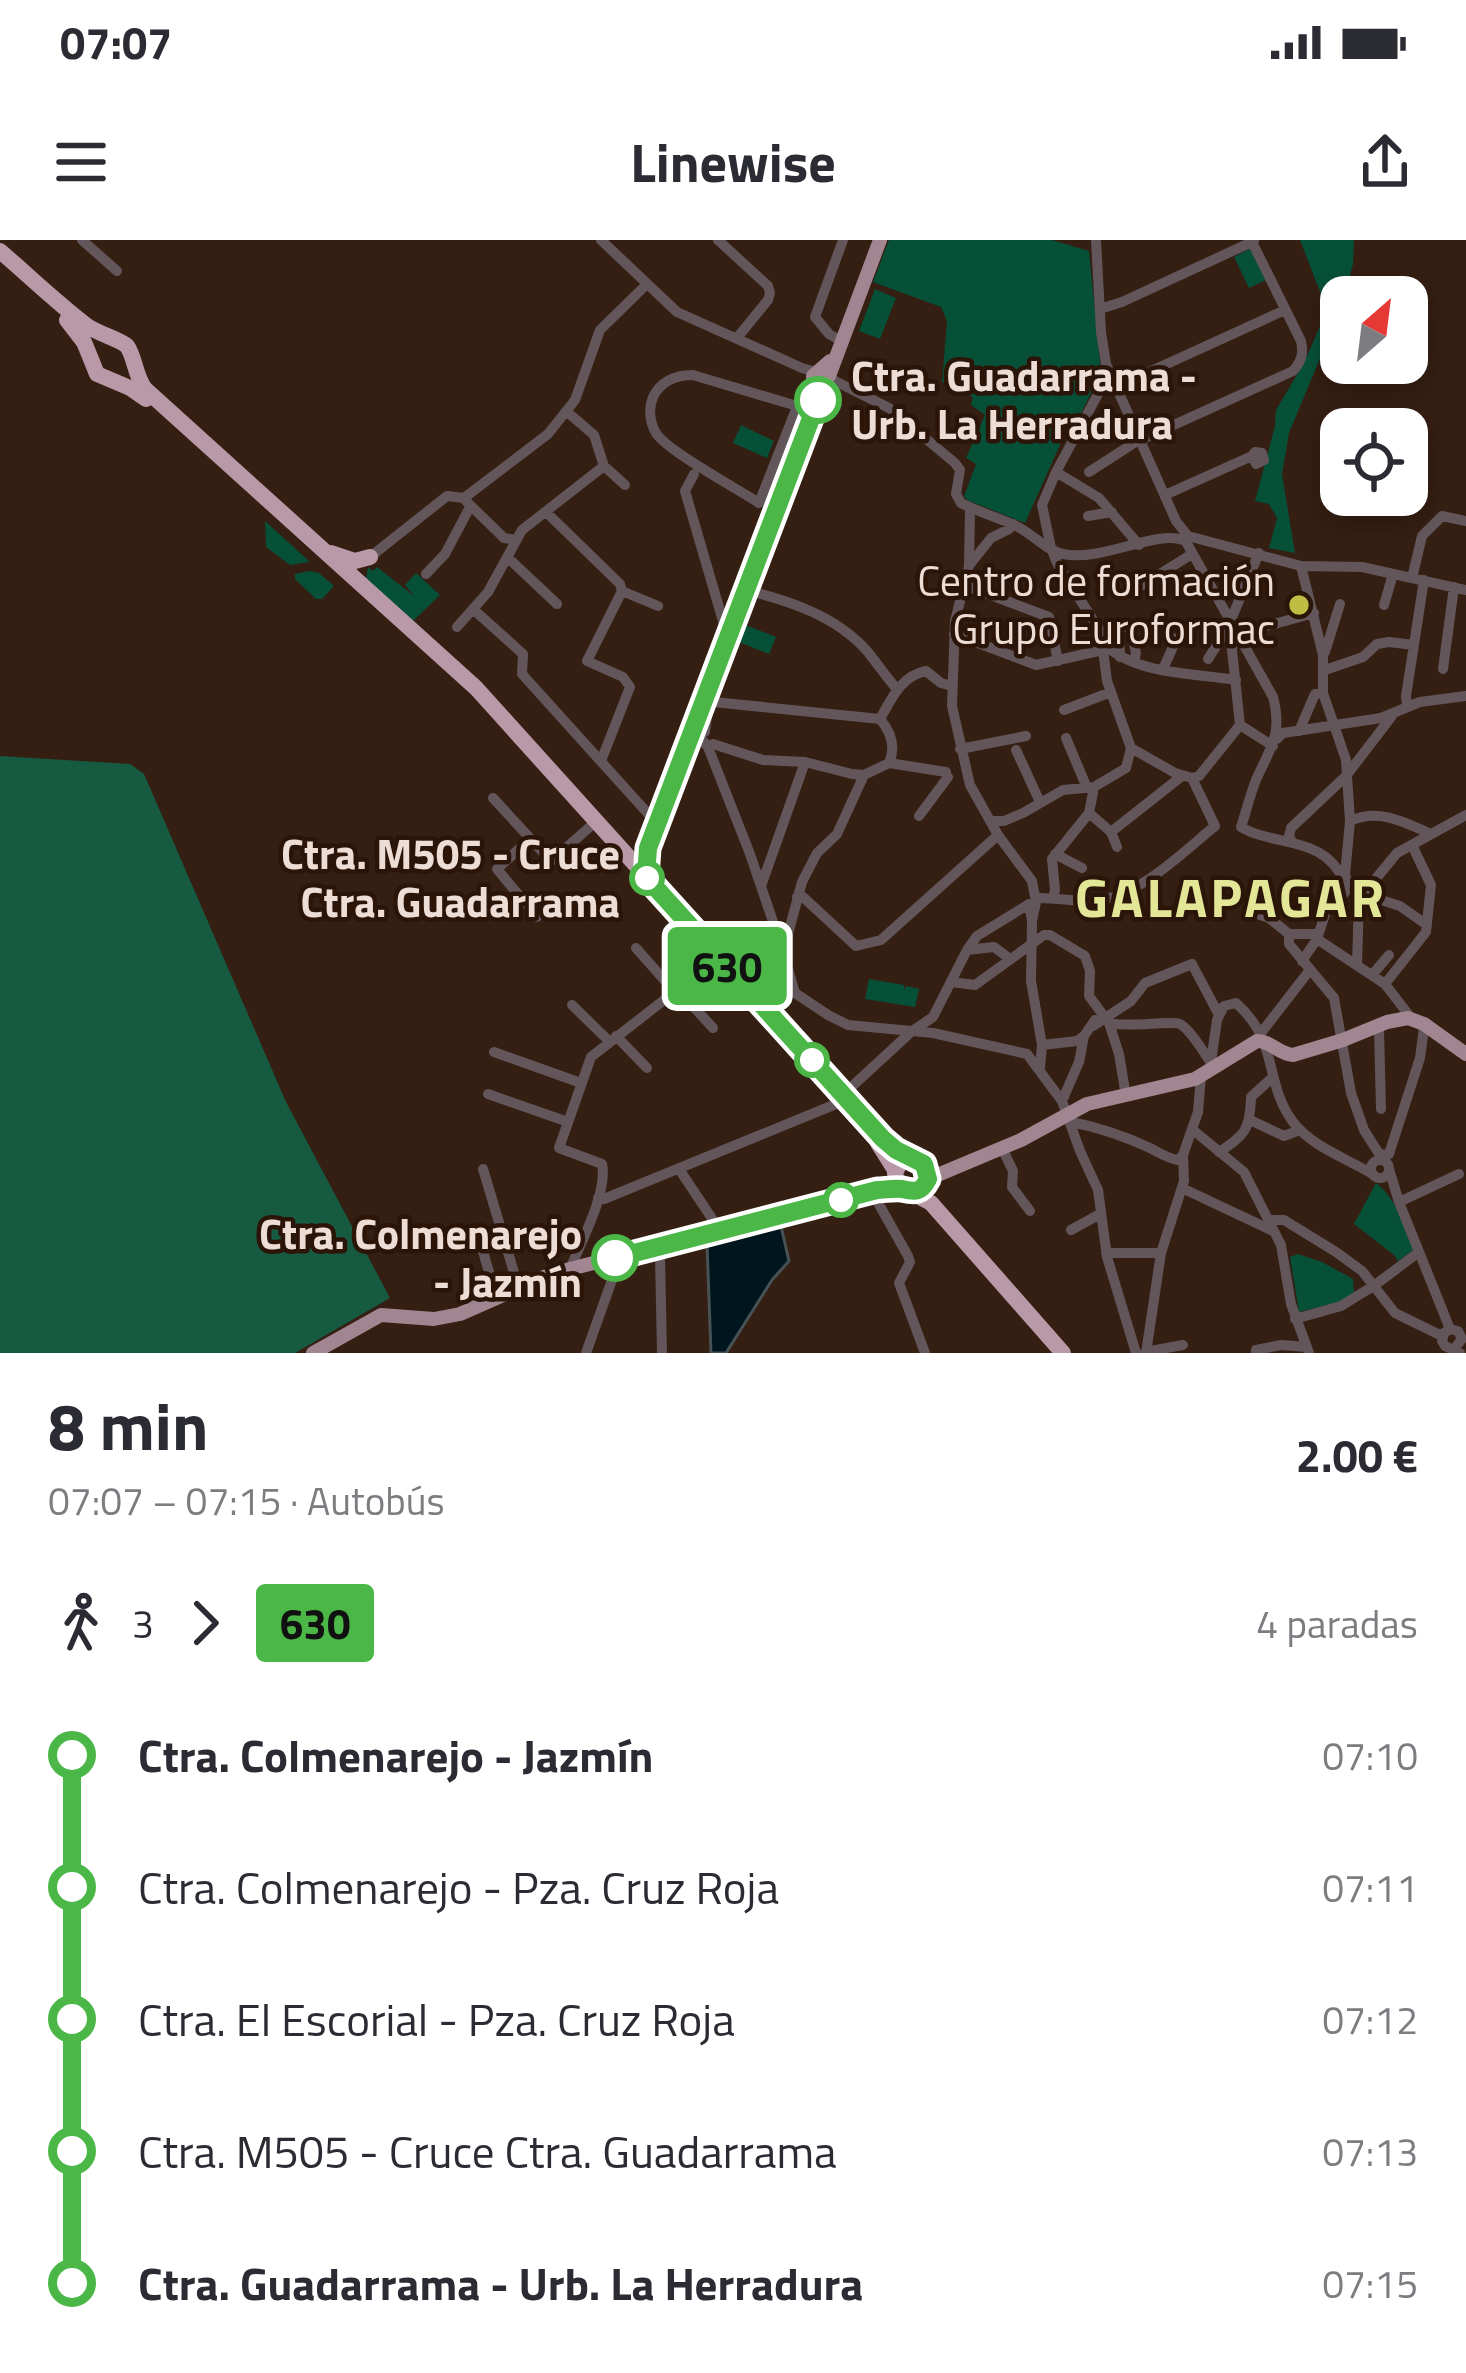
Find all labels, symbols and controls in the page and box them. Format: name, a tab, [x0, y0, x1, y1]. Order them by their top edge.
text: 07:07	[60, 8, 172, 76]
text: Linewise	[630, 121, 836, 203]
icon: menu	[48, 129, 114, 195]
icon: share	[1352, 129, 1418, 195]
north arrow	[1320, 276, 1428, 384]
map controls	[1320, 276, 1428, 516]
place label: Ctra. Guadarrama - Urb. La Herradura	[851, 343, 1197, 455]
marker: Ctra. Guadarrama - Urb. La Herradura	[796, 378, 840, 422]
button: locate	[1320, 408, 1428, 516]
place label: Centro de formación Grupo Euroformac	[917, 548, 1275, 660]
marker: Centro de formación Grupo Euroformac	[1286, 592, 1312, 618]
place label: Ctra. M505 - Cruce Ctra. Guadarrama	[281, 821, 620, 933]
district label: GALAPAGAR	[1075, 856, 1387, 938]
marker: Ctra. M505 - Cruce Ctra. Guadarrama	[631, 862, 663, 894]
line badge: 630	[658, 927, 796, 1005]
text: 630	[692, 934, 762, 998]
unlabelled marker	[796, 1044, 828, 1076]
unlabelled marker	[825, 1184, 857, 1216]
place label: Ctra. Colmenarejo - Jazmín	[259, 1201, 582, 1313]
marker: Ctra. Colmenarejo - Jazmín	[593, 1236, 637, 1280]
text: 8 min	[48, 1375, 208, 1476]
text: 2.00 €	[1296, 1421, 1418, 1489]
text: 07:07 – 07:15 · Autobús	[48, 1471, 445, 1530]
icon: walk	[48, 1590, 114, 1656]
icon: forward	[172, 1590, 238, 1656]
text: 630	[280, 1591, 350, 1655]
text: 3	[132, 1594, 154, 1653]
text: 4 paradas	[1256, 1594, 1418, 1653]
text: Ctra. Colmenarejo - Jazmín	[138, 1721, 653, 1789]
text: 07:10	[1322, 1726, 1418, 1785]
text: Ctra. Colmenarejo - Pza. Cruz Roja	[138, 1853, 779, 1921]
text: 07:11	[1322, 1858, 1418, 1917]
text: Ctra. El Escorial - Pza. Cruz Roja	[138, 1985, 735, 2053]
text: 07:12	[1322, 1990, 1418, 2049]
text: Ctra. M505 - Cruce Ctra. Guadarrama	[138, 2117, 837, 2185]
text: 07:13	[1322, 2122, 1418, 2181]
text: Ctra. Guadarrama - Urb. La Herradura	[138, 2249, 863, 2317]
text: 07:15	[1322, 2254, 1418, 2313]

